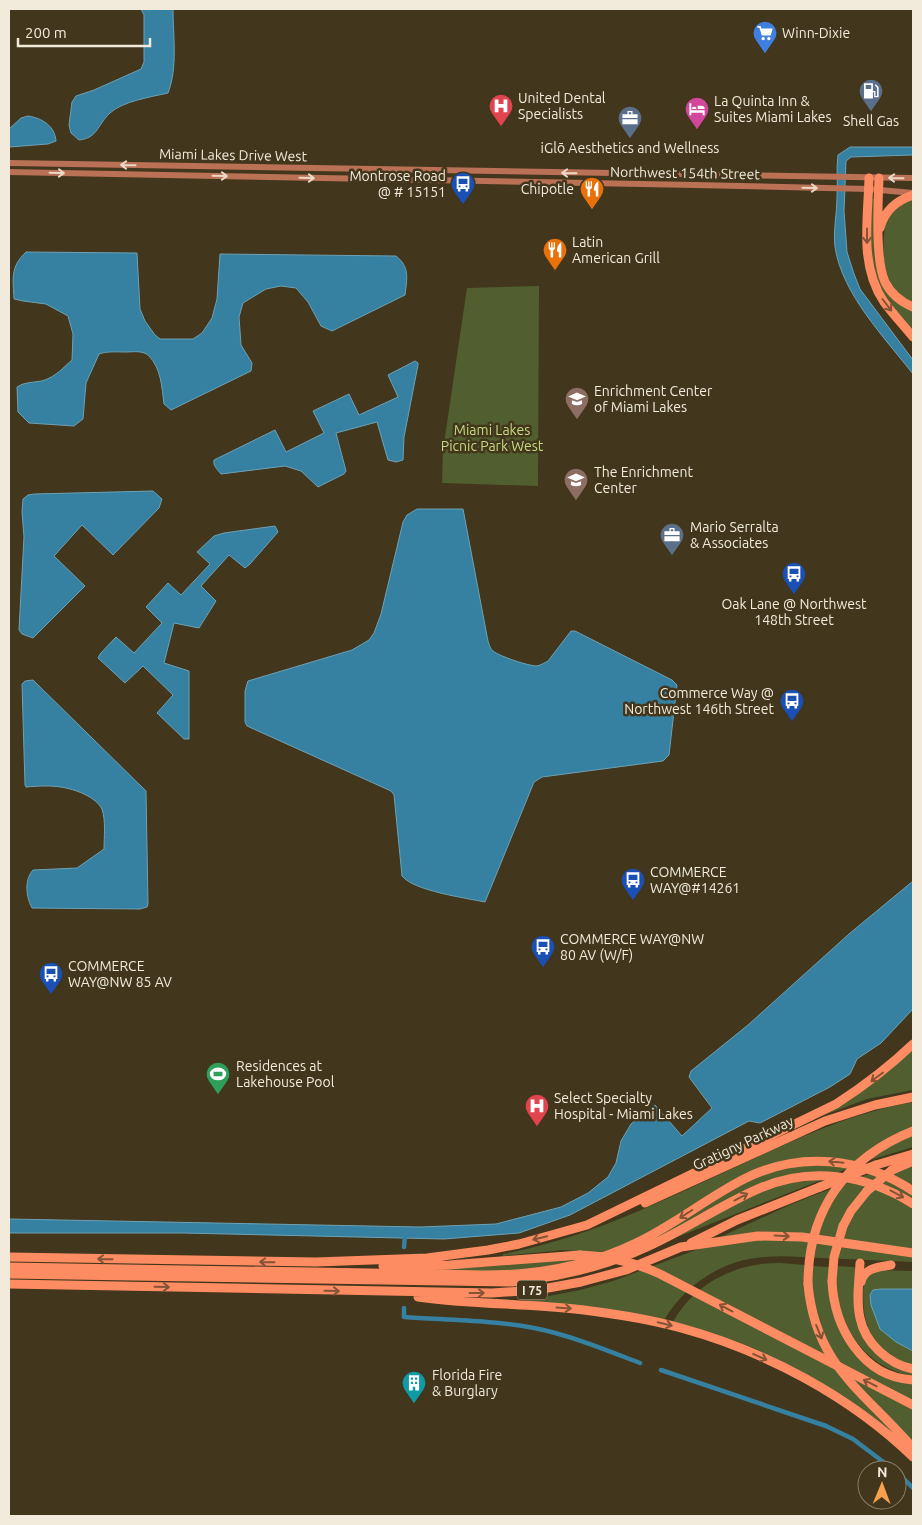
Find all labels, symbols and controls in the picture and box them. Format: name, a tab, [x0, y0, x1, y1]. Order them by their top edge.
scale bar	[18, 15, 150, 47]
supermarket icon: Winn-Dixie	[752, 20, 778, 54]
text: 200 m	[25, 24, 67, 41]
place label: Winn-Dixie	[782, 25, 850, 41]
fuel station icon: Shell Gas	[858, 78, 884, 112]
place label: United Dental Specialists	[518, 90, 606, 122]
hospital icon: United Dental Specialists	[488, 93, 514, 127]
place label: La Quinta Inn & Suites Miami Lakes	[714, 93, 832, 125]
hotel icon: La Quinta Inn & Suites Miami Lakes	[684, 96, 710, 130]
office icon: iGlō Aesthetics and Wellness	[617, 105, 643, 139]
place label: Shell Gas	[843, 113, 899, 129]
place label: iGlō Aesthetics and Wellness	[541, 140, 719, 156]
street label: Miami Lakes Drive West	[159, 146, 308, 164]
one-way arrow	[120, 161, 136, 170]
street label: Northwest 154th Street	[610, 164, 761, 182]
one-way arrow	[49, 168, 65, 178]
place label: Montrose Road @ # 15151	[349, 168, 446, 200]
one-way arrow	[561, 168, 578, 178]
one-way arrow	[212, 171, 228, 181]
bus stop icon: Montrose Road @ # 15151	[450, 171, 476, 205]
one-way arrow	[299, 173, 315, 182]
one-way arrow	[888, 173, 904, 182]
restaurant icon: Chipotle	[579, 176, 605, 210]
place label: Chipotle	[521, 181, 574, 197]
one-way arrow	[802, 183, 818, 193]
one-way arrow	[862, 228, 872, 244]
place label: Latin American Grill	[572, 234, 660, 266]
restaurant icon: Latin American Grill	[542, 237, 568, 271]
one-way arrow	[882, 298, 893, 311]
place label: Enrichment Center of Miami Lakes	[594, 383, 713, 415]
school or university icon: Enrichment Center of Miami Lakes	[564, 386, 590, 420]
park label: Miami Lakes Picnic Park West	[441, 422, 544, 454]
place label: The Enrichment Center	[594, 464, 694, 496]
school or university icon: The Enrichment Center	[563, 467, 589, 501]
place label: Mario Serralta & Associates	[690, 519, 779, 551]
office icon: Mario Serralta & Associates	[659, 522, 685, 556]
bus stop icon: Oak Lane @ Northwest 148th Street	[781, 561, 807, 595]
place label: Oak Lane @ Northwest 148th Street	[721, 596, 867, 628]
place label: Commerce Way @ Northwest 146th Street	[624, 685, 774, 717]
bus stop icon: Commerce Way @ Northwest 146th Street	[779, 688, 805, 722]
place label: COMMERCE WAY@#14261	[650, 864, 740, 896]
bus stop icon: COMMERCE WAY@#14261	[620, 867, 646, 901]
place label: COMMERCE WAY@NW 80 AV (W/F)	[560, 931, 704, 963]
bus stop icon: COMMERCE WAY@NW 80 AV (W/F)	[530, 934, 556, 968]
place label: COMMERCE WAY@NW 85 AV	[68, 958, 172, 990]
bus stop icon: COMMERCE WAY@NW 85 AV	[38, 961, 64, 995]
place label: Residences at Lakehouse Pool	[236, 1058, 335, 1090]
sports icon: Residences at Lakehouse Pool	[205, 1061, 231, 1095]
one-way arrow	[871, 1071, 884, 1082]
place label: Select Specialty Hospital - Miami Lakes	[554, 1090, 693, 1122]
hospital icon: Select Specialty Hospital - Miami Lakes	[524, 1093, 550, 1127]
street label: Gratigny Parkway	[690, 1113, 796, 1173]
one-way arrow	[828, 1157, 844, 1167]
one-way arrow	[889, 1190, 904, 1199]
one-way arrow	[734, 1192, 749, 1202]
one-way arrow	[679, 1209, 693, 1220]
one-way arrow	[774, 1231, 790, 1241]
one-way arrow	[533, 1234, 549, 1243]
one-way arrow	[97, 1254, 113, 1264]
one-way arrow	[259, 1257, 276, 1267]
road number: I 75	[517, 1280, 547, 1300]
one-way arrow	[154, 1282, 170, 1292]
one-way arrow	[324, 1286, 340, 1296]
one-way arrow	[468, 1288, 485, 1298]
one-way arrow	[719, 1303, 734, 1312]
one-way arrow	[555, 1304, 571, 1313]
one-way arrow	[656, 1320, 672, 1329]
one-way arrow	[814, 1324, 824, 1339]
one-way arrow	[752, 1352, 767, 1362]
place label: Florida Fire & Burglary	[432, 1367, 502, 1399]
building icon: Florida Fire & Burglary	[401, 1370, 427, 1404]
one-way arrow	[863, 1378, 878, 1387]
north arrow	[857, 1460, 907, 1510]
text: N	[877, 1464, 888, 1480]

